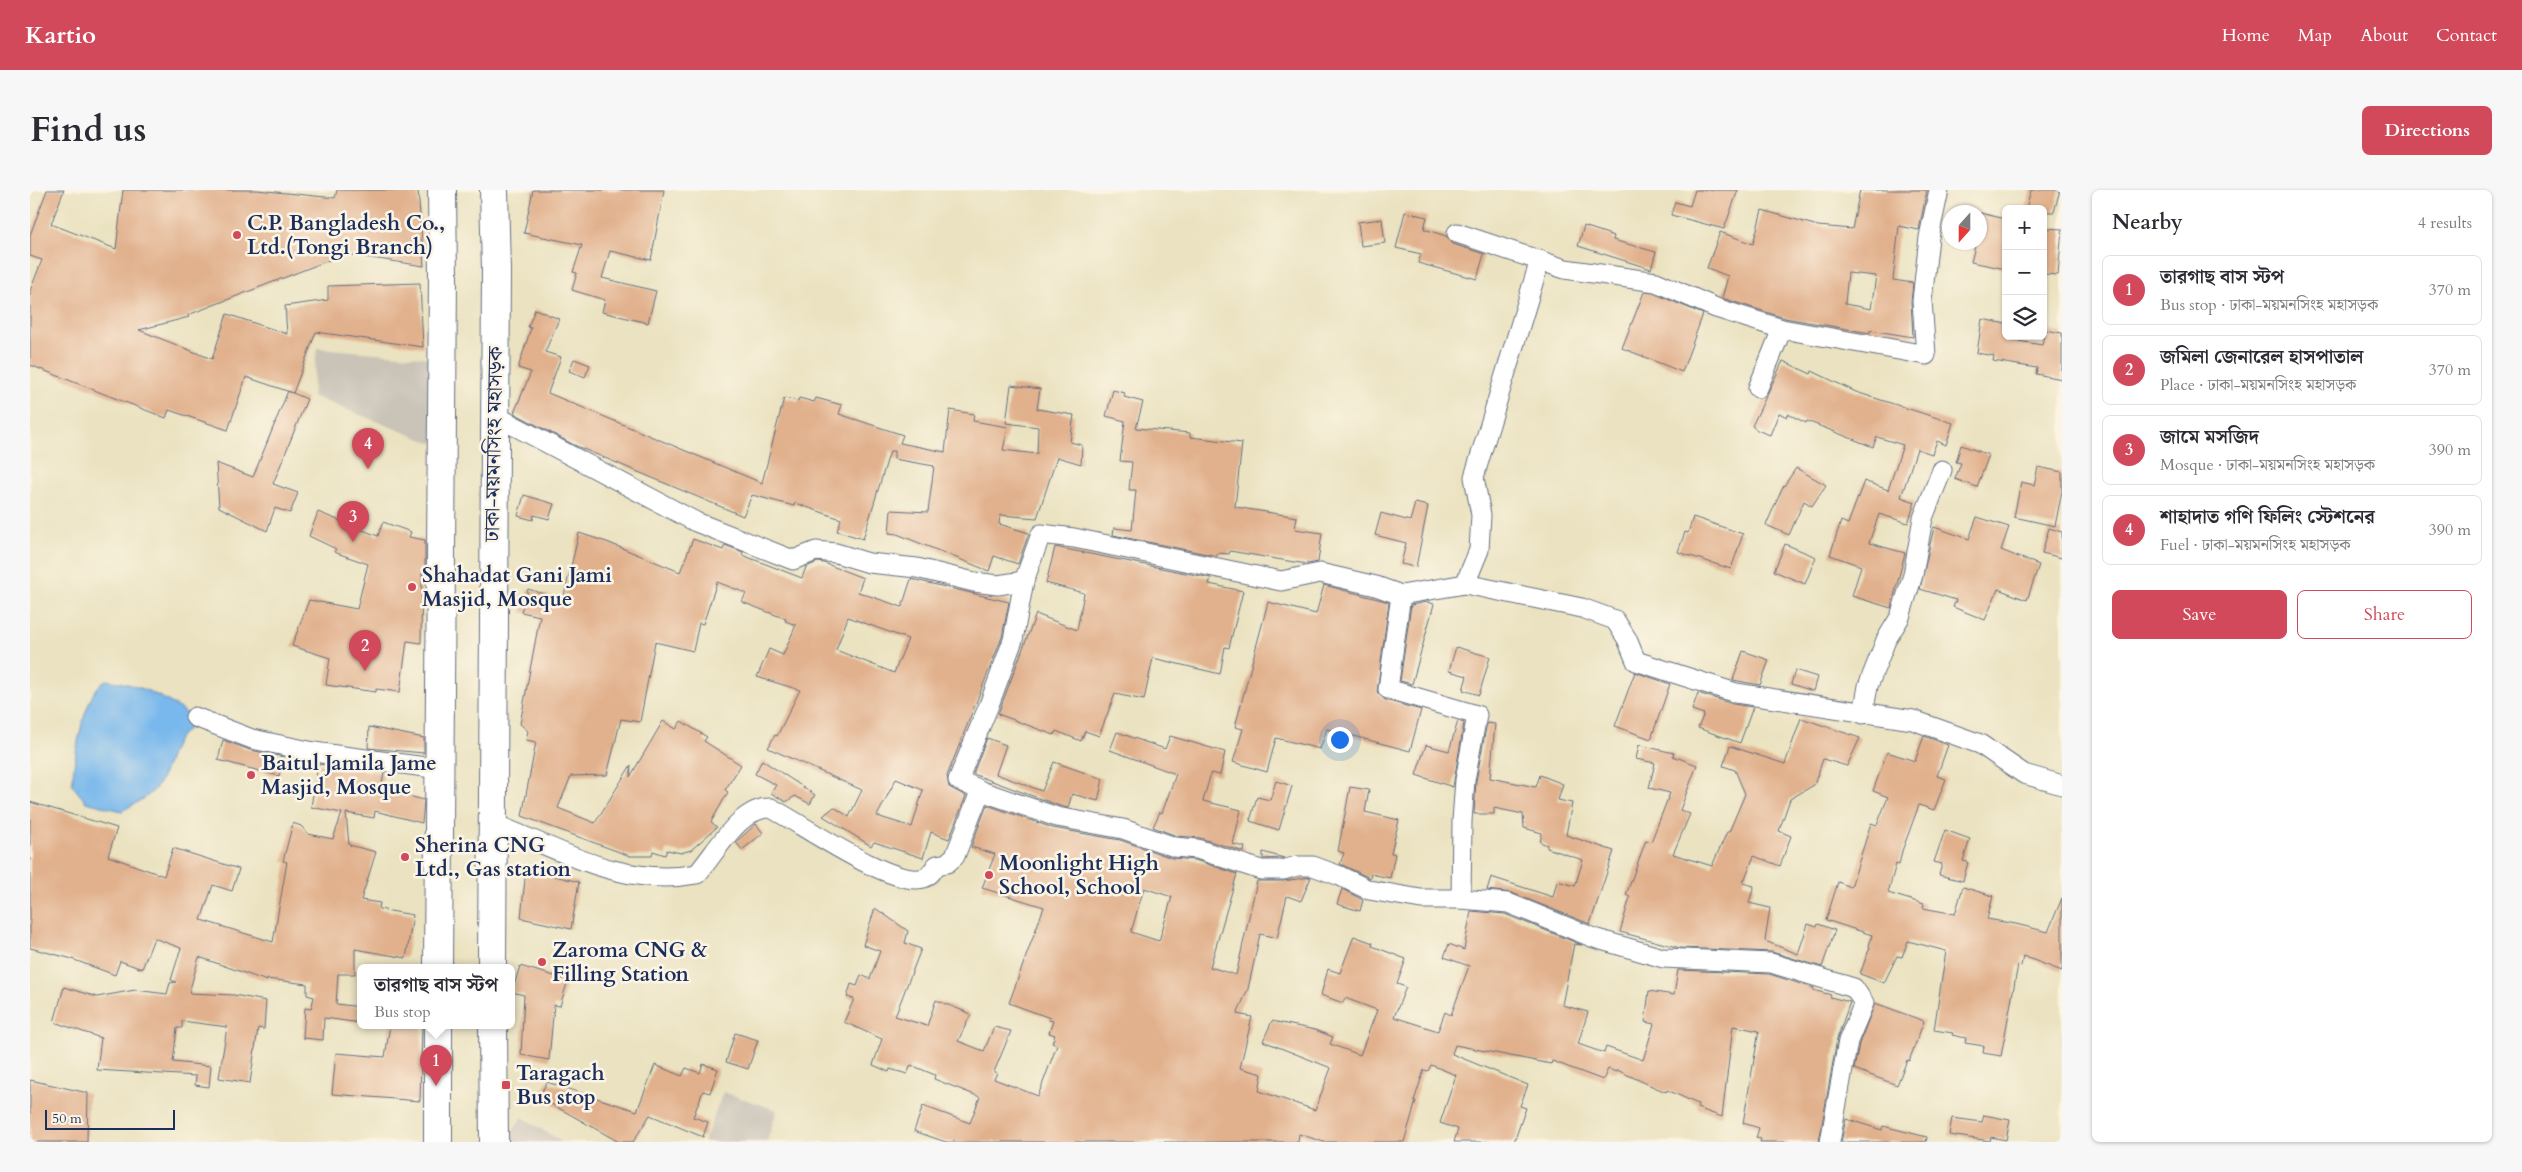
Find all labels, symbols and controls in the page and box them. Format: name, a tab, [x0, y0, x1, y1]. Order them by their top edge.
text: Kartio	[25, 19, 96, 52]
text: Home	[2222, 23, 2270, 48]
text: Map	[2298, 23, 2332, 48]
text: About	[2360, 23, 2408, 48]
text: Contact	[2436, 23, 2497, 48]
text: Find us	[30, 106, 146, 154]
button: Directions	[2362, 106, 2492, 155]
north arrow	[1942, 205, 1987, 250]
map controls	[2002, 205, 2047, 340]
button: +	[2002, 205, 2047, 250]
text: Nearby	[2112, 208, 2183, 237]
place label: C.P. Bangladesh Co., Ltd.(Tongi Branch)	[247, 209, 445, 262]
text: 4 results	[2418, 212, 2472, 234]
marker: C.P. Bangladesh Co., Ltd.(Tongi Branch)	[231, 229, 243, 241]
button: −	[2002, 250, 2047, 295]
text: তারগাছ বাস স্টপ	[2160, 264, 2284, 290]
text: 1	[2125, 279, 2133, 301]
text: 370 m	[2429, 279, 2471, 301]
text: Bus stop · ঢাকা-ময়মনসিংহ মহাসড়ক	[2160, 294, 2378, 316]
button: layers	[2002, 295, 2047, 340]
text: জমিলা জেনারেল হাসপাতাল	[2160, 344, 2363, 370]
street label: ঢাকা-ময়মনসিংহ মহাসড়ক	[478, 345, 510, 543]
text: 2	[2125, 359, 2133, 381]
text: 370 m	[2429, 359, 2471, 381]
text: Place · ঢাকা-ময়মনসিংহ মহাসড়ক	[2160, 374, 2356, 396]
text: জামে মসজিদ	[2160, 424, 2259, 450]
pin: 4	[352, 428, 384, 469]
text: 3	[2125, 439, 2133, 461]
text: 390 m	[2429, 439, 2471, 461]
text: Mosque · ঢাকা-ময়মনসিংহ মহাসড়ক	[2160, 454, 2375, 476]
pin: 3	[337, 501, 369, 542]
text: শাহাদাত গণি ফিলিং স্টেশনের	[2160, 504, 2375, 530]
text: 4	[2125, 519, 2133, 541]
text: 390 m	[2429, 519, 2471, 541]
text: Fuel · ঢাকা-ময়মনসিংহ মহাসড়ক	[2160, 534, 2351, 556]
place label: Shahadat Gani Jami Masjid, Mosque	[422, 561, 612, 614]
marker: Shahadat Gani Jami Masjid, Mosque	[406, 581, 418, 593]
button: Save	[2112, 590, 2287, 639]
button: Share	[2297, 590, 2472, 639]
pin: 2	[349, 630, 381, 671]
your location	[1327, 727, 1353, 753]
place label: Baitul Jamila Jame Masjid, Mosque	[261, 749, 437, 802]
marker: Baitul Jamila Jame Masjid, Mosque	[245, 769, 257, 781]
place label: Sherina CNG Ltd., Gas station	[415, 831, 571, 884]
place label: Moonlight High School, School	[999, 849, 1159, 902]
marker: Sherina CNG Ltd., Gas station	[399, 851, 411, 863]
marker: Moonlight High School, School	[983, 869, 995, 881]
place label: Zaroma CNG & Filling Station	[552, 936, 708, 989]
marker: Zaroma CNG & Filling Station	[536, 956, 548, 968]
popup	[357, 964, 515, 1029]
text: তারগাছ বাস স্টপ	[374, 972, 498, 998]
text: Bus stop	[374, 1001, 431, 1023]
pin: 1	[420, 1045, 452, 1086]
place label: Taragach Bus stop	[516, 1059, 605, 1112]
marker: Taragach Bus stop	[500, 1079, 512, 1091]
scale bar	[45, 1107, 175, 1130]
text: 50 m	[52, 1109, 82, 1128]

